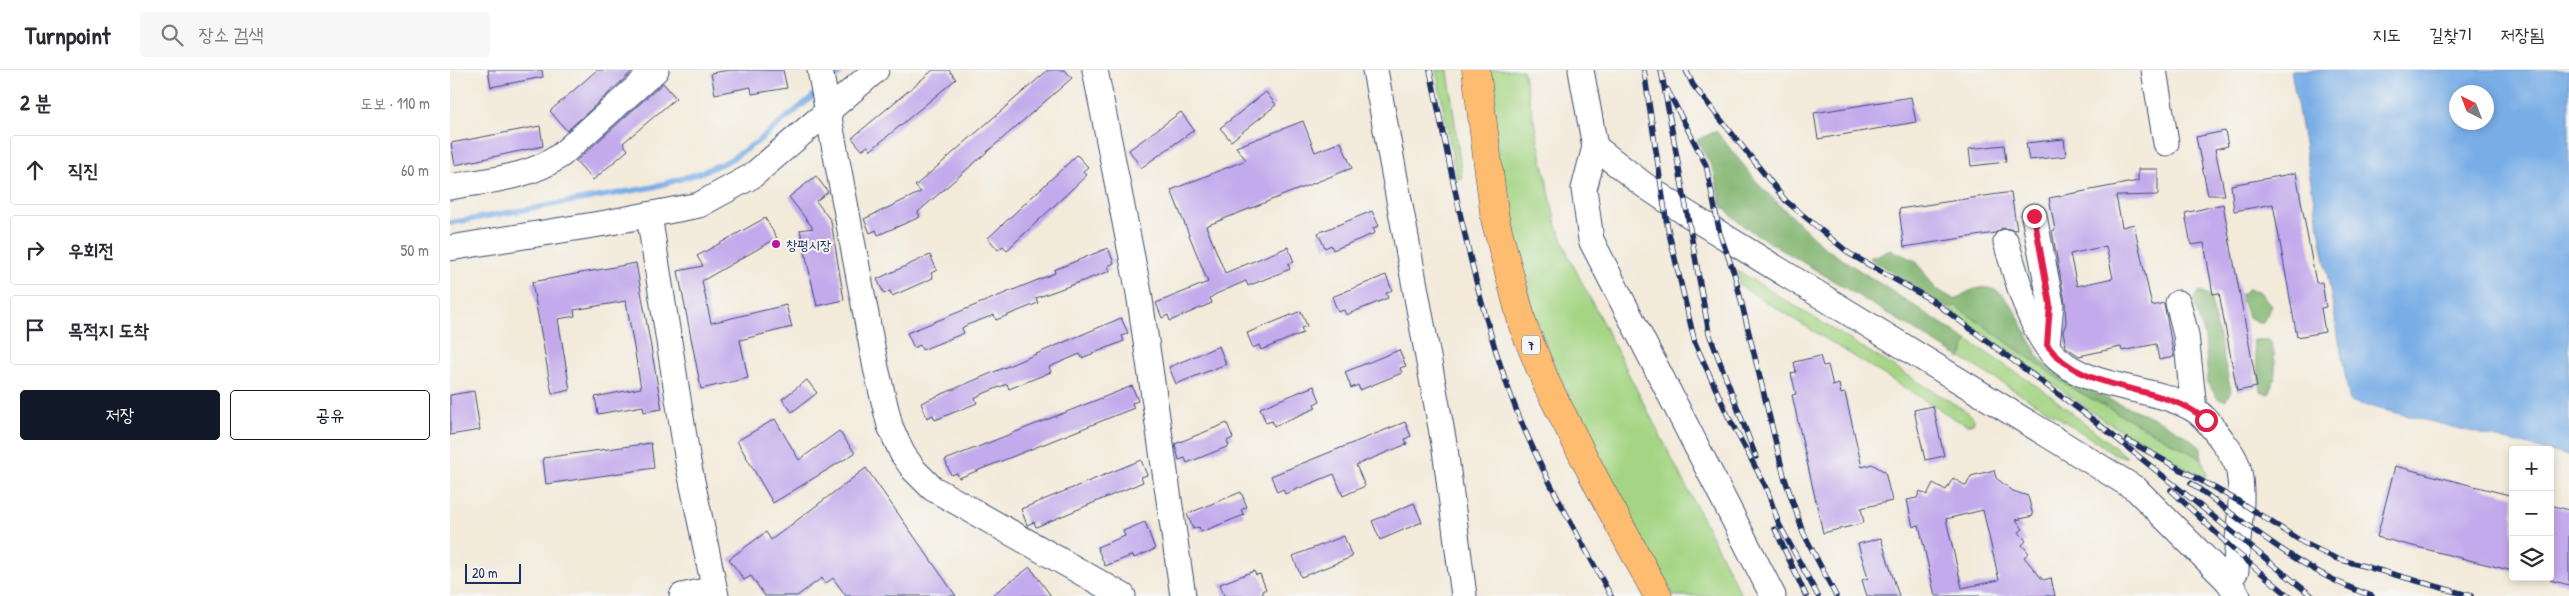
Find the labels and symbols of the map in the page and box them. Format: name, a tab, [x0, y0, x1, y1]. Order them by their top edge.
north arrow	[2449, 85, 2494, 130]
route end	[2023, 205, 2046, 228]
place label: 창평시장	[786, 235, 832, 254]
marker: 창평시장	[770, 238, 782, 250]
road number: 7	[1522, 336, 1540, 354]
route start	[2195, 409, 2218, 432]
scale bar	[465, 561, 521, 584]

